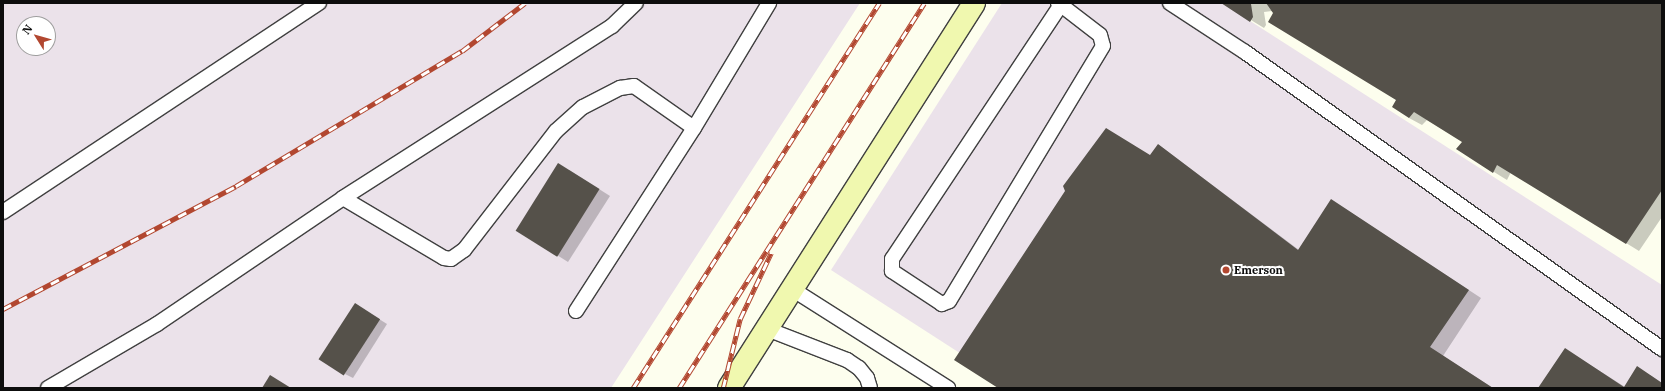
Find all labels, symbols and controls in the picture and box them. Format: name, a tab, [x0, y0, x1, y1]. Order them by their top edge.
north arrow	[16, 16, 56, 56]
text: N	[19, 22, 35, 37]
place label: Emerson	[1234, 263, 1283, 277]
marker: Emerson	[1221, 265, 1231, 275]

